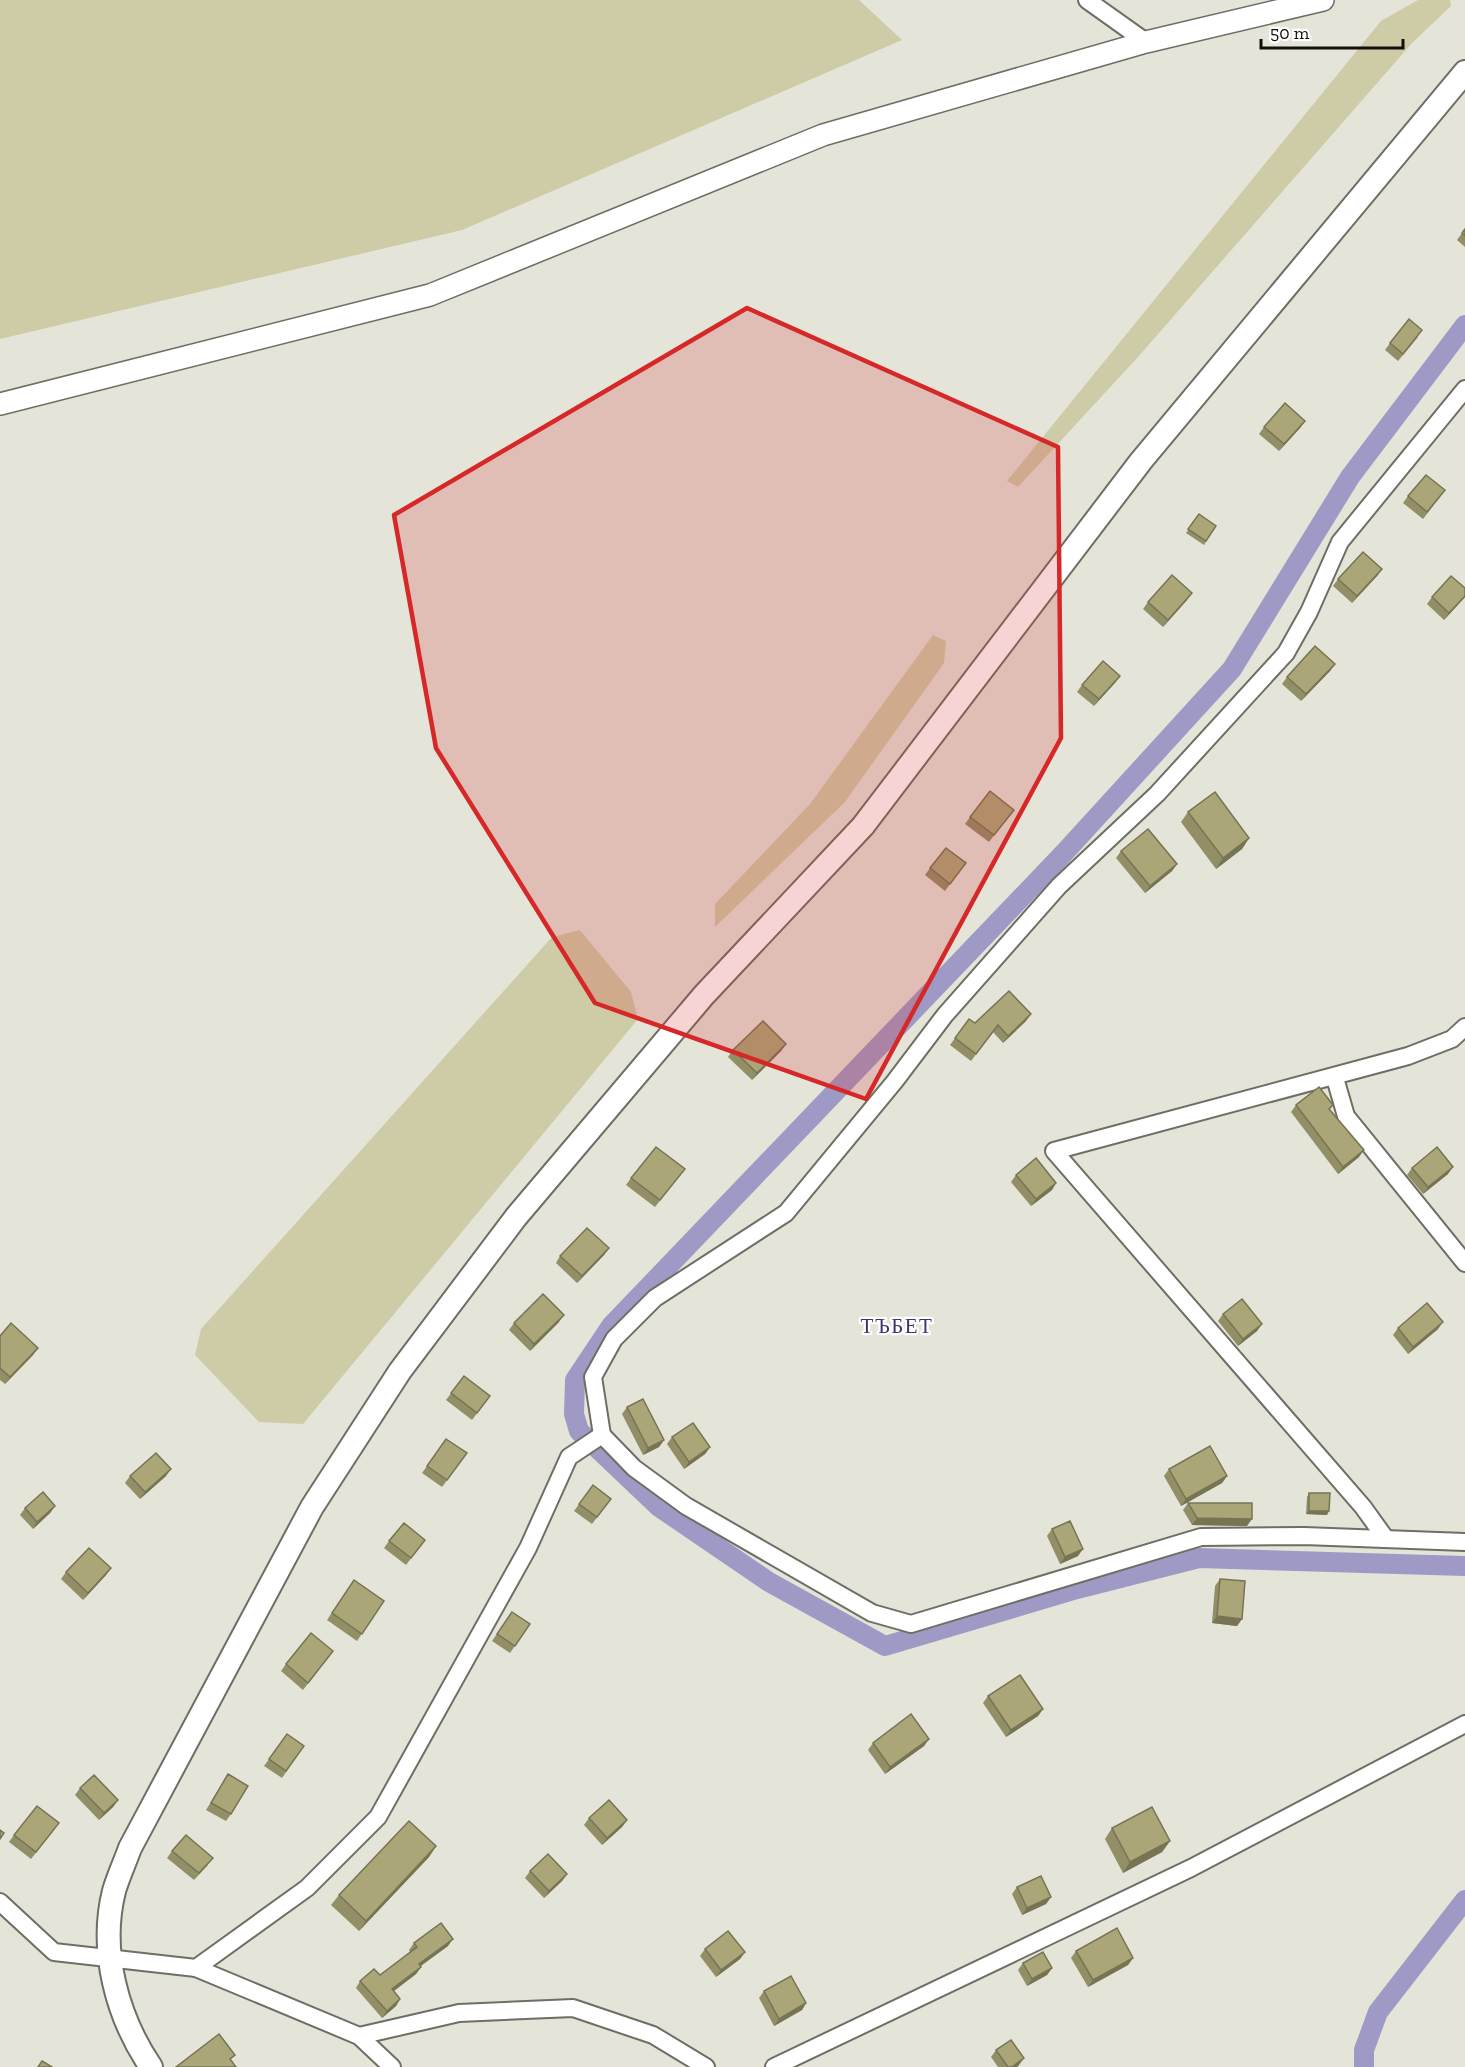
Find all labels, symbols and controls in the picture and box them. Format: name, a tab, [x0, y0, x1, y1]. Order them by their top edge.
scale bar	[1261, 12, 1404, 50]
text: 50 m	[1270, 22, 1310, 44]
district label: ТЪБЕТ	[861, 1313, 933, 1338]

